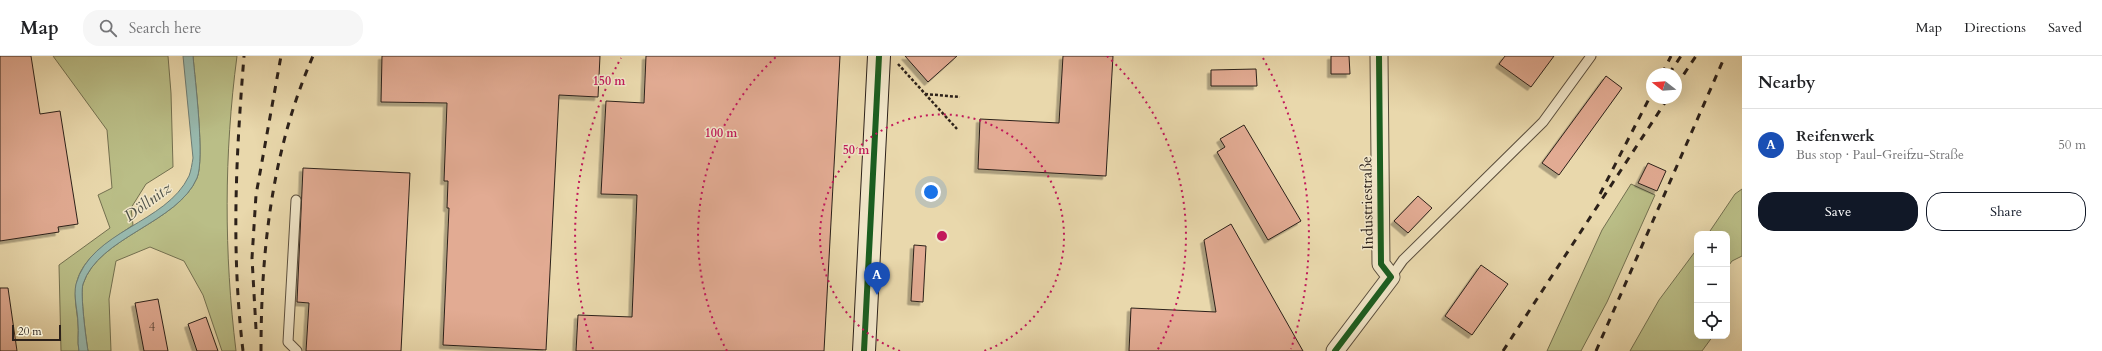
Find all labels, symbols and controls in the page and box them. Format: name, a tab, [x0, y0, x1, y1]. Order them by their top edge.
search box	[83, 10, 363, 46]
text: Map	[20, 15, 59, 41]
icon: search	[97, 17, 119, 39]
text: Search here	[129, 18, 201, 38]
text: Map	[1916, 18, 1942, 37]
text: Directions	[1964, 18, 2026, 37]
text: Saved	[2048, 18, 2082, 37]
north arrow	[1646, 68, 1682, 104]
text: Nearby	[1758, 71, 1815, 94]
text: 150 m	[593, 73, 626, 89]
text: 100 m	[705, 125, 738, 141]
text: Reifenwerk	[1796, 126, 1875, 146]
text: A	[1766, 136, 1776, 154]
text: 50 m	[2058, 136, 2086, 154]
text: 50 m	[843, 142, 870, 158]
text: Bus stop · Paul-Greifzu-Straße	[1796, 146, 1964, 164]
street label: Industriestraße	[1356, 156, 1378, 250]
water label: Döllnitz	[120, 177, 177, 227]
your location	[921, 182, 941, 202]
button: Save	[1758, 192, 1918, 231]
button: Share	[1926, 192, 2086, 231]
centre of rings	[935, 229, 949, 243]
map controls	[1694, 231, 1730, 339]
button: +	[1694, 231, 1730, 267]
pin: A	[864, 262, 890, 295]
button: −	[1694, 267, 1730, 303]
button: locate	[1694, 303, 1730, 339]
house number: 4	[149, 318, 156, 336]
scale bar	[12, 323, 61, 342]
text: 20 m	[18, 324, 42, 339]

